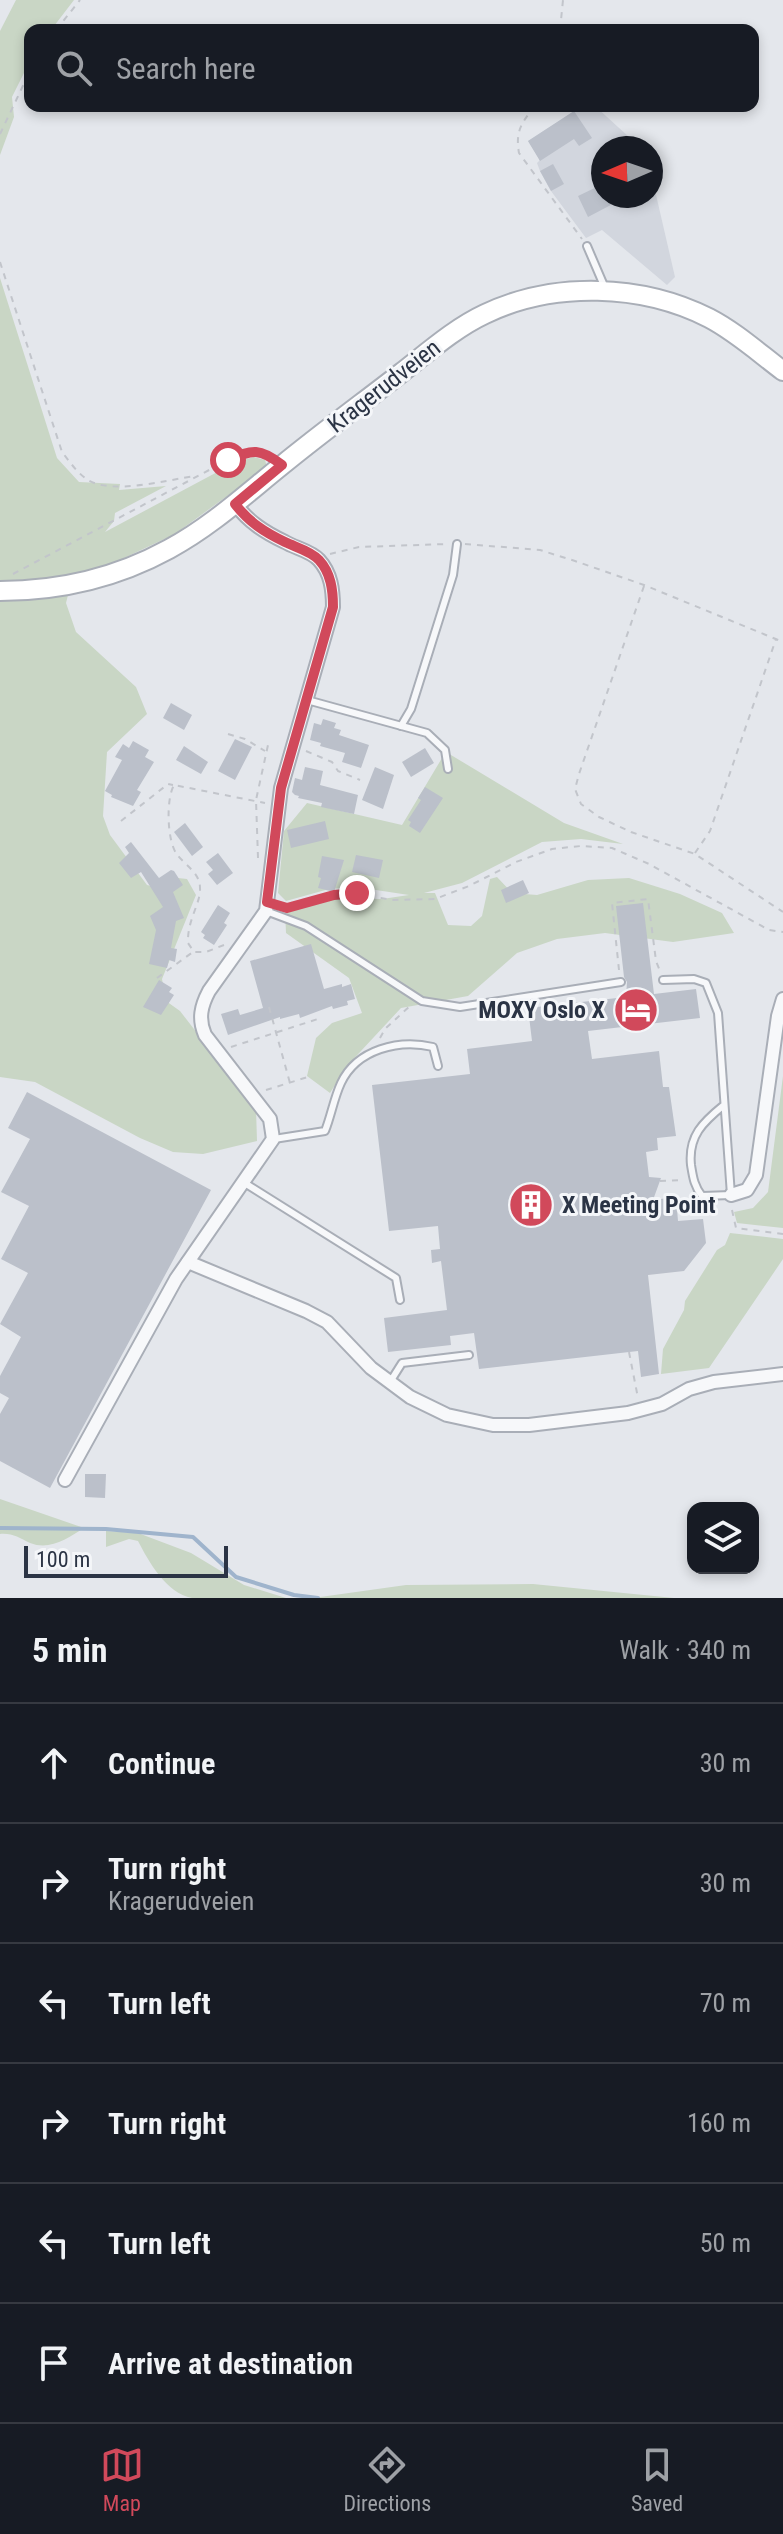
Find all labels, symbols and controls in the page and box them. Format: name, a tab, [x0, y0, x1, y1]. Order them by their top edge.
search box	[24, 24, 759, 112]
icon: search	[52, 46, 96, 90]
text: Search here	[116, 51, 256, 86]
north arrow	[591, 136, 663, 208]
street label: Kragerudveien	[322, 333, 446, 439]
route start	[210, 442, 246, 478]
route end	[339, 875, 375, 911]
hotel icon: MOXY Oslo X	[612, 986, 660, 1034]
place label: MOXY Oslo X	[478, 996, 606, 1024]
building icon: X Meeting Point	[507, 1181, 555, 1229]
place label: X Meeting Point	[562, 1191, 716, 1219]
map controls	[687, 1502, 759, 1574]
button: layers	[687, 1502, 759, 1574]
scale bar	[24, 1542, 228, 1578]
text: 100 m	[36, 1547, 90, 1572]
text: 5 min	[32, 1630, 108, 1670]
text: Walk · 340 m	[619, 1635, 751, 1665]
icon: ahead	[32, 1741, 76, 1785]
text: Continue	[108, 1746, 215, 1781]
text: 30 m	[700, 1748, 751, 1778]
text: Turn right	[108, 1851, 226, 1886]
icon: right	[32, 1861, 76, 1905]
text: 30 m	[700, 1868, 751, 1898]
text: Kragerudveien	[108, 1886, 254, 1916]
icon: left	[32, 1981, 76, 2025]
text: Turn left	[108, 1986, 211, 2021]
text: 70 m	[700, 1988, 751, 2018]
icon: right	[32, 2101, 76, 2145]
text: Turn right	[108, 2106, 226, 2141]
text: 160 m	[687, 2108, 751, 2138]
icon: left	[32, 2221, 76, 2265]
text: Turn left	[108, 2226, 211, 2261]
text: 50 m	[700, 2228, 751, 2258]
icon: arrive	[32, 2341, 76, 2385]
text: Arrive at destination	[108, 2346, 353, 2381]
tab: Map	[100, 2443, 144, 2516]
tab: Directions	[343, 2443, 431, 2516]
tab: Saved	[631, 2443, 683, 2516]

